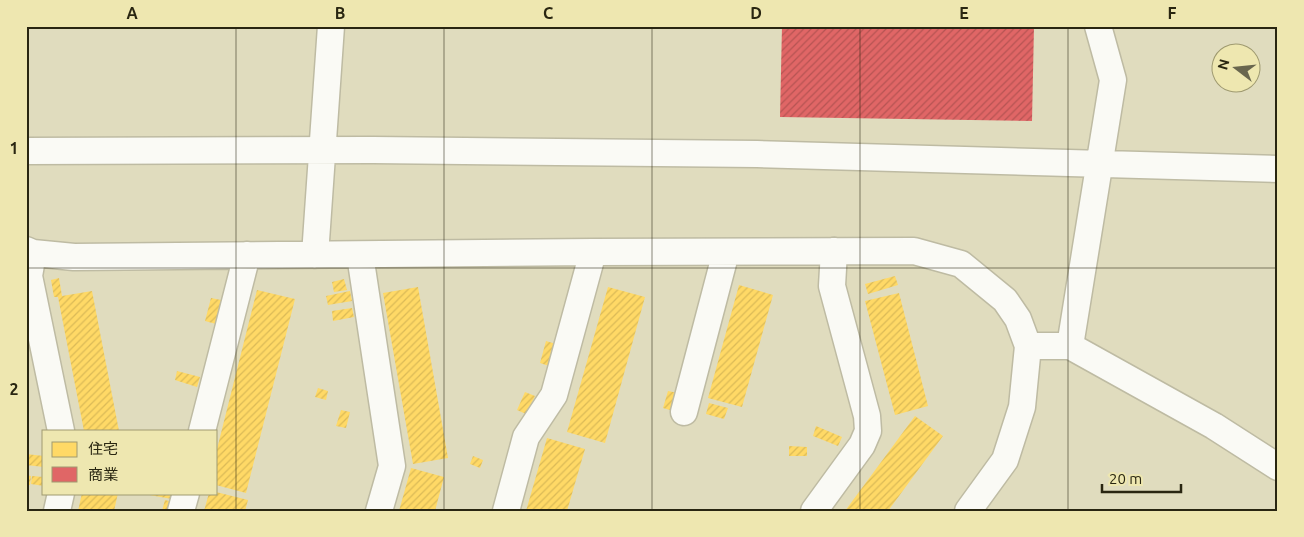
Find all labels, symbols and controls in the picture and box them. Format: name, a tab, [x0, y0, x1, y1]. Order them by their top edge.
text: A	[126, 4, 138, 22]
text: B	[335, 4, 345, 22]
text: C	[543, 4, 553, 22]
text: D	[750, 4, 762, 22]
text: E	[959, 4, 969, 22]
text: F	[1168, 4, 1177, 22]
north arrow	[1212, 42, 1262, 92]
text: N	[1214, 57, 1233, 72]
text: 1	[9, 139, 19, 157]
text: 2	[9, 380, 19, 398]
legend	[42, 430, 218, 494]
text: 住宅	[88, 440, 118, 457]
scale bar	[1102, 462, 1180, 494]
text: 商業	[88, 466, 118, 483]
text: 20 m	[1109, 470, 1142, 487]

